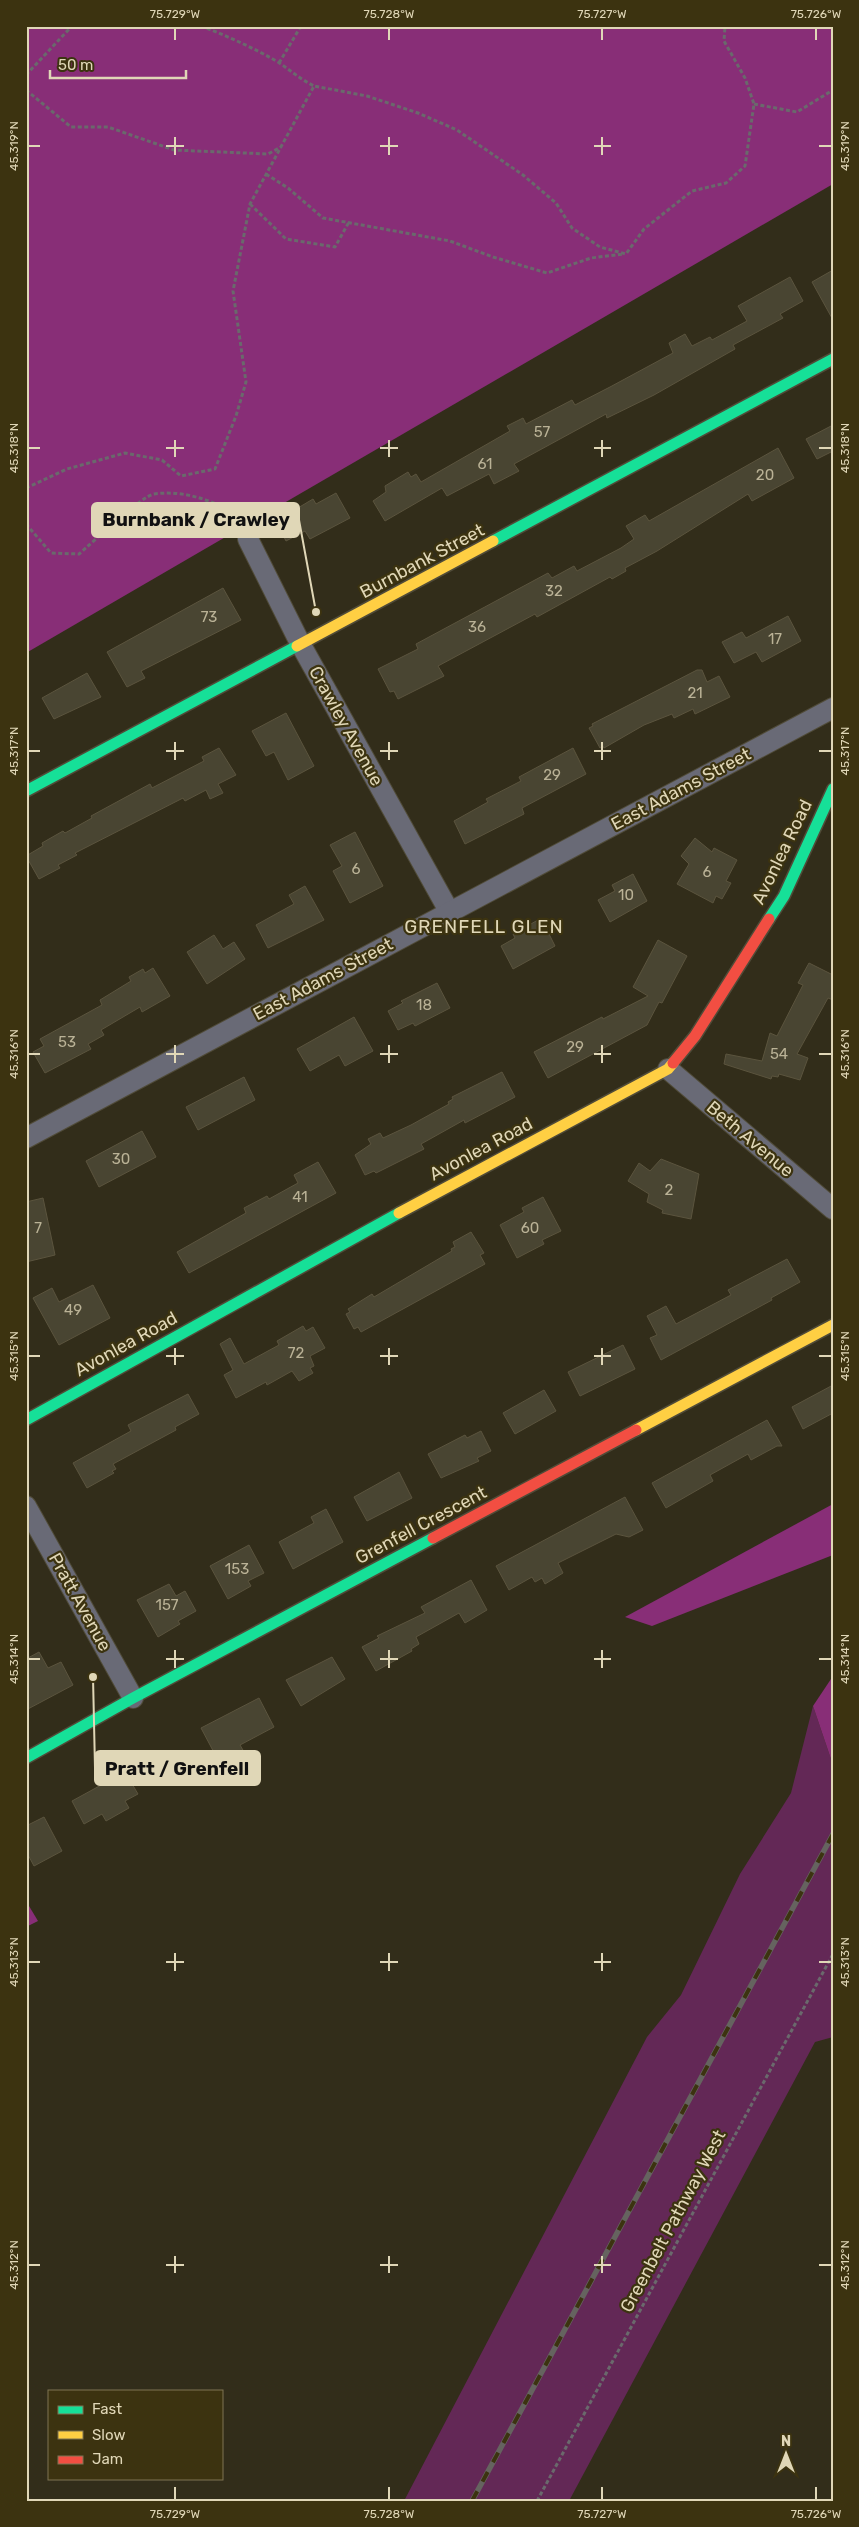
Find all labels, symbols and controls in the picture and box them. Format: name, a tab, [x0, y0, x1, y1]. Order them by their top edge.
text: 75.729°W	[150, 7, 201, 21]
text: 75.728°W	[364, 7, 415, 21]
text: 75.727°W	[577, 7, 627, 21]
text: 75.726°W	[791, 7, 842, 21]
scale bar	[50, 48, 186, 80]
text: 50 m	[58, 56, 93, 74]
text: 45.319°N	[7, 121, 21, 171]
text: 45.319°N	[838, 121, 852, 171]
text: 45.318°N	[7, 423, 21, 473]
house number: 57	[534, 423, 551, 441]
text: 45.318°N	[838, 423, 852, 473]
house number: 61	[477, 455, 493, 473]
house number: 20	[756, 466, 774, 484]
callout: Burnbank / Crawley	[92, 503, 299, 537]
text: Burnbank / Crawley	[102, 508, 290, 531]
street label: Burnbank Street	[356, 519, 488, 603]
house number: 32	[545, 582, 563, 600]
house number: 73	[201, 608, 217, 626]
house number: 36	[468, 618, 486, 636]
house number: 17	[768, 630, 782, 648]
street label: Crawley Avenue	[304, 662, 388, 790]
house number: 21	[687, 684, 703, 702]
text: 45.317°N	[7, 727, 21, 775]
text: 45.317°N	[838, 727, 852, 775]
street label: East Adams Street	[607, 743, 755, 835]
house number: 29	[543, 766, 561, 784]
street label: Avonlea Road	[747, 796, 817, 908]
house number: 6	[351, 860, 361, 878]
house number: 6	[702, 863, 712, 881]
house number: 10	[618, 886, 634, 904]
district label: GRENFELL GLEN	[404, 915, 564, 938]
street label: East Adams Street	[249, 933, 397, 1025]
house number: 18	[416, 996, 432, 1014]
text: 45.316°N	[7, 1029, 21, 1079]
text: 45.316°N	[838, 1029, 852, 1079]
house number: 53	[58, 1033, 76, 1051]
house number: 29	[566, 1038, 584, 1056]
house number: 54	[770, 1045, 788, 1063]
street label: Beth Avenue	[702, 1096, 798, 1182]
street label: Avonlea Road	[426, 1113, 536, 1185]
house number: 30	[112, 1150, 130, 1168]
house number: 2	[665, 1181, 674, 1199]
house number: 41	[292, 1188, 308, 1206]
house number: 7	[34, 1219, 42, 1237]
house number: 60	[521, 1219, 539, 1237]
house number: 49	[64, 1301, 82, 1319]
street label: Avonlea Road	[71, 1307, 181, 1381]
text: 45.315°N	[7, 1331, 21, 1381]
text: 45.315°N	[838, 1331, 852, 1381]
house number: 72	[288, 1344, 304, 1362]
street label: Grenfell Crescent	[352, 1481, 490, 1569]
street label: Pratt Avenue	[44, 1549, 116, 1655]
house number: 153	[225, 1560, 249, 1578]
house number: 157	[155, 1596, 179, 1614]
text: 45.314°N	[7, 1634, 21, 1684]
text: 45.314°N	[838, 1634, 852, 1684]
callout: Pratt / Grenfell	[95, 1751, 260, 1785]
text: Pratt / Grenfell	[105, 1757, 249, 1780]
text: 45.313°N	[7, 1937, 21, 1987]
text: 45.313°N	[838, 1937, 852, 1987]
street label: Greenbelt Pathway West	[616, 2126, 730, 2316]
text: 45.312°N	[7, 2240, 21, 2290]
text: 45.312°N	[838, 2240, 852, 2290]
legend	[48, 2390, 222, 2480]
text: Fast	[92, 2400, 122, 2418]
text: Slow	[92, 2426, 125, 2444]
north arrow	[762, 2430, 812, 2480]
text: N	[781, 2433, 791, 2450]
text: Jam	[92, 2450, 123, 2468]
text: 75.729°W	[150, 2507, 201, 2521]
text: 75.728°W	[364, 2507, 415, 2521]
text: 75.727°W	[577, 2507, 627, 2521]
text: 75.726°W	[791, 2507, 842, 2521]

